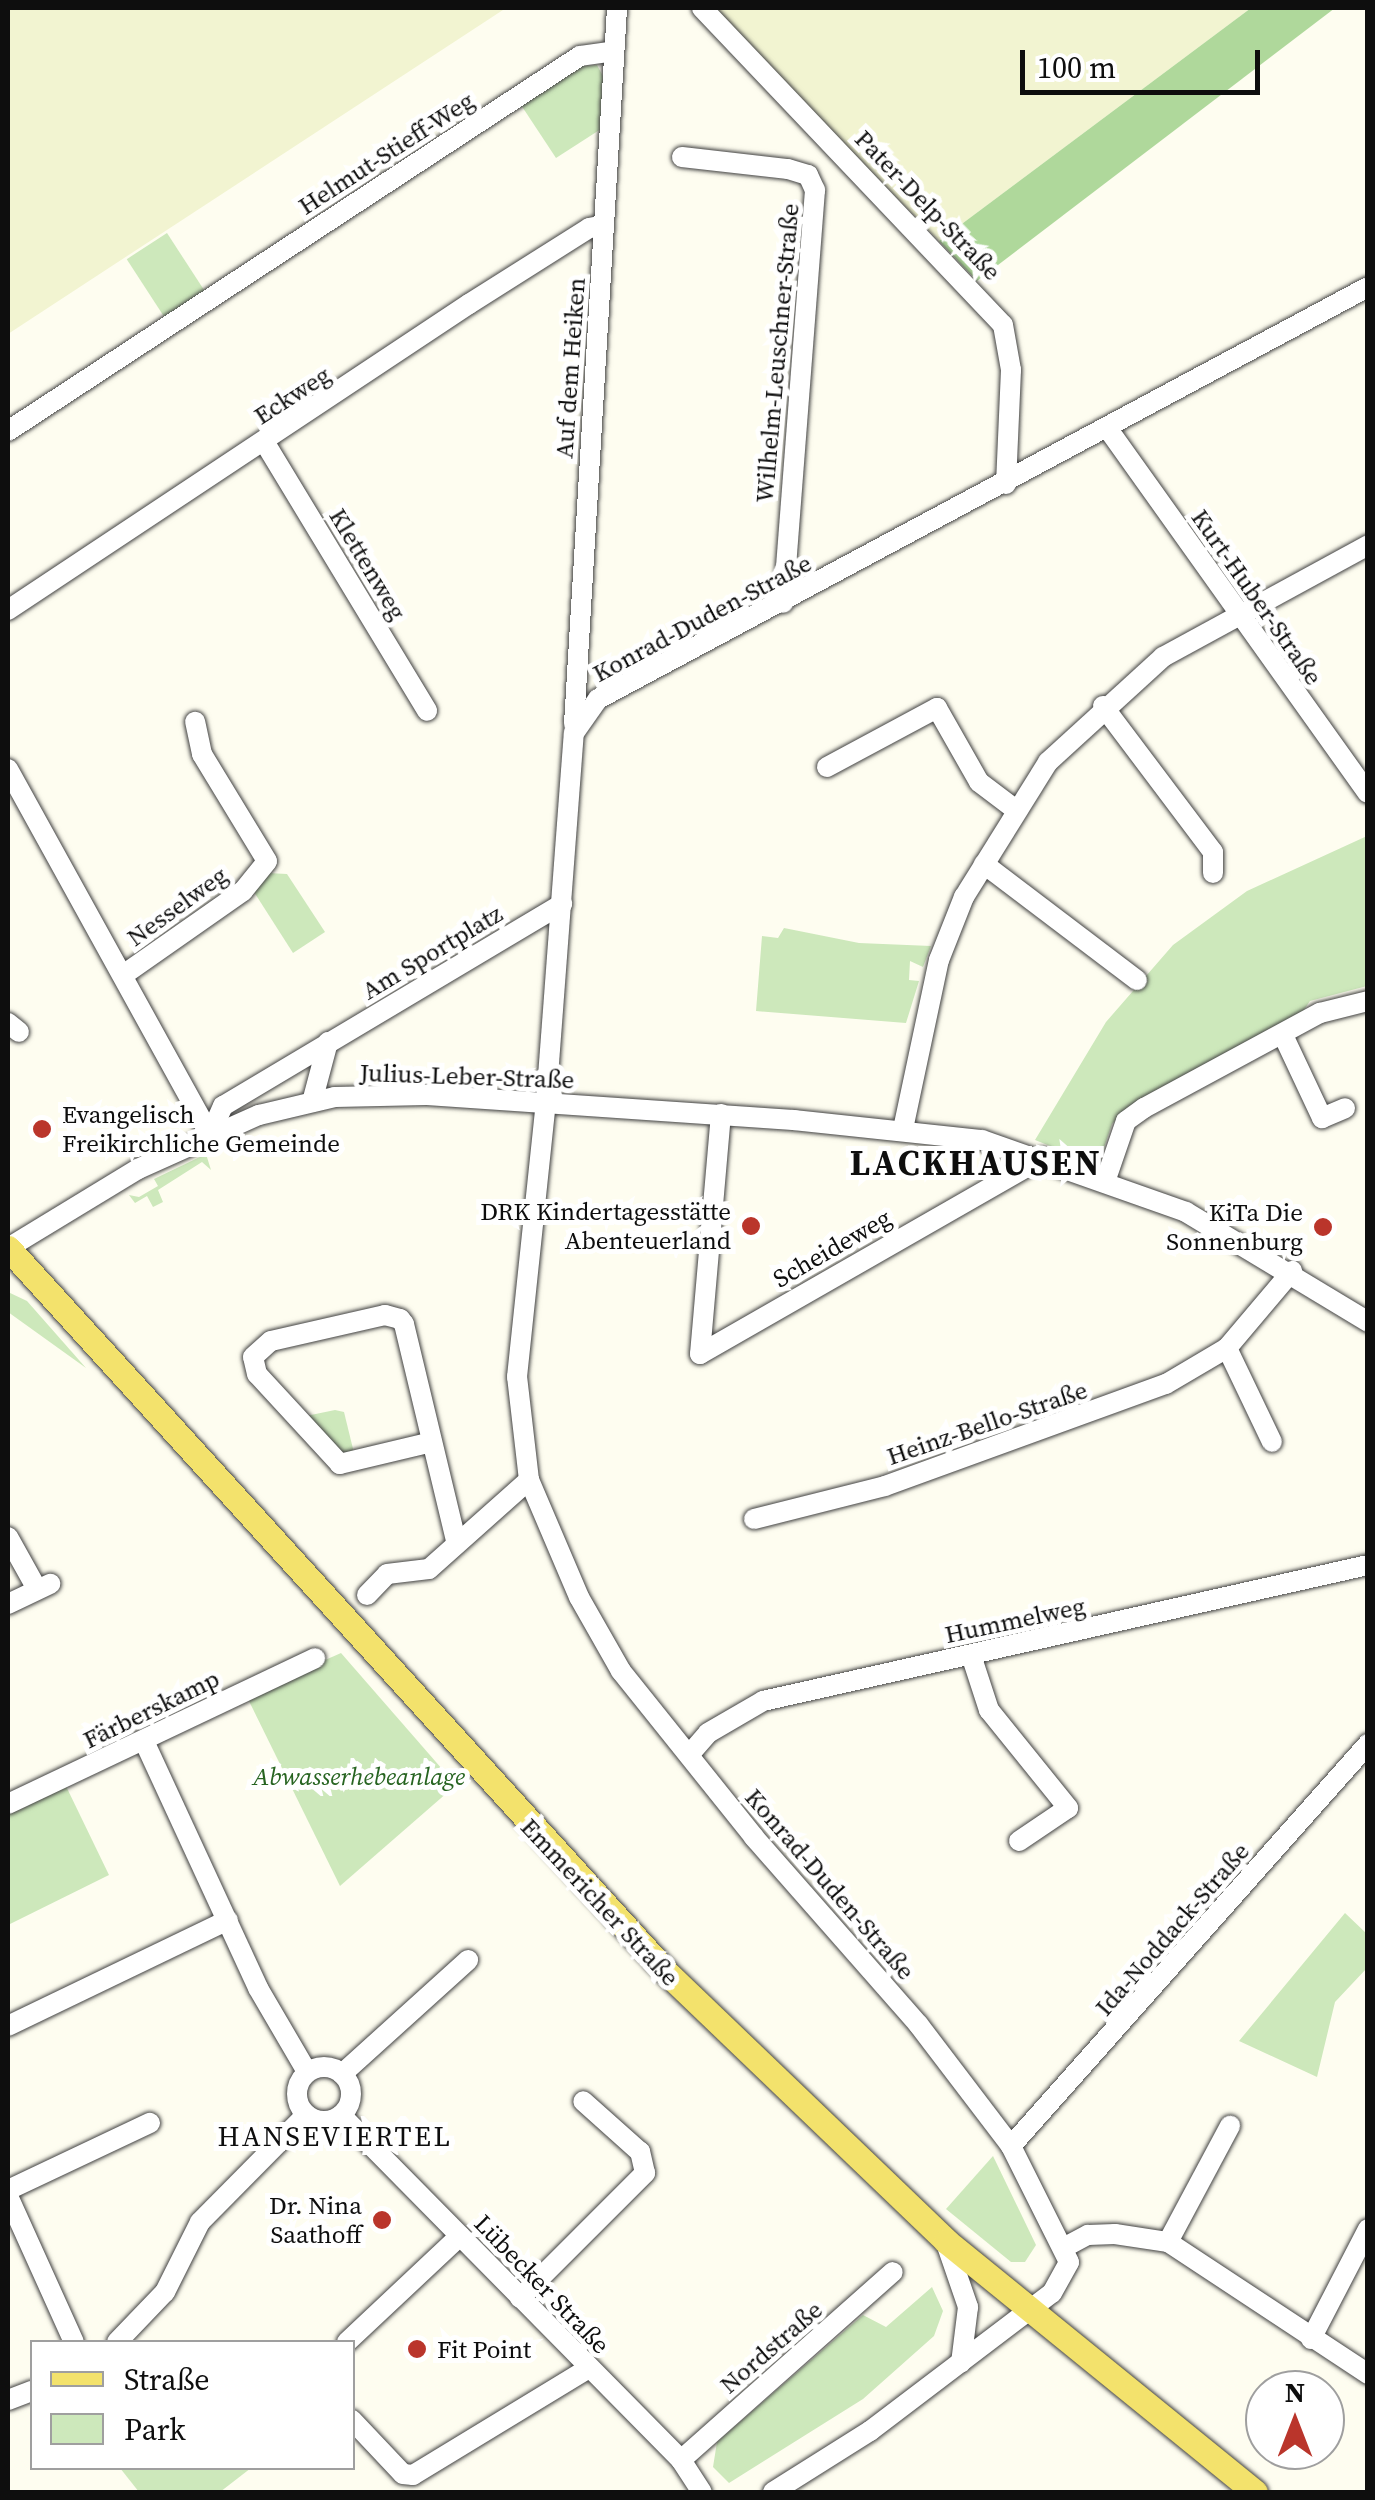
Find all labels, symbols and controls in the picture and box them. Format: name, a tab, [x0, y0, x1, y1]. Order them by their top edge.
scale bar	[1025, 30, 1265, 92]
text: 100 m	[1037, 47, 1116, 88]
street label: Helmut-Stieff-Weg	[293, 85, 479, 221]
street label: Pater-Delp-Straße	[849, 124, 1007, 286]
street label: Wilhelm-Leuschner-Straße	[749, 202, 805, 504]
street label: Auf dem Heiken	[549, 277, 591, 459]
street label: Eckweg	[248, 359, 336, 431]
street label: Klettenweg	[323, 503, 413, 625]
street label: Kurt-Huber-Straße	[1185, 503, 1329, 691]
street label: Konrad-Duden-Straße	[588, 548, 816, 688]
street label: Nesselweg	[121, 860, 233, 952]
street label: Am Sportplatz	[356, 898, 508, 1006]
street label: Julius-Leber-Straße	[359, 1057, 575, 1095]
place label: Evangelisch Freikirchliche Gemeinde	[62, 1100, 340, 1159]
marker: Evangelisch Freikirchliche Gemeinde	[31, 1118, 53, 1140]
district label: LACKHAUSEN	[850, 1142, 1102, 1184]
place label: DRK Kindertagesstätte Abenteuerland	[480, 1197, 731, 1256]
place label: KiTa Die Sonnenburg	[1166, 1198, 1303, 1257]
street label: Scheideweg	[768, 1202, 896, 1294]
marker: DRK Kindertagesstätte Abenteuerland	[740, 1215, 762, 1237]
marker: KiTa Die Sonnenburg	[1312, 1216, 1334, 1238]
street label: Heinz-Bello-Straße	[883, 1375, 1091, 1471]
street label: Hummelweg	[942, 1590, 1088, 1650]
street label: Färberskamp	[78, 1663, 224, 1755]
park label: Abwasserhebeanlage	[253, 1761, 465, 1791]
street label: Konrad-Duden-Straße	[739, 1782, 921, 1986]
street label: Emmericher Straße	[515, 1812, 685, 1992]
street label: Ida-Noddack-Straße	[1089, 1836, 1255, 2022]
district label: HANSEVIERTEL	[217, 2119, 453, 2153]
place label: Dr. Nina Saathoff	[269, 2191, 362, 2250]
street label: Lübecker Straße	[468, 2208, 616, 2360]
marker: Dr. Nina Saathoff	[371, 2209, 393, 2231]
street label: Nordstraße	[714, 2294, 828, 2400]
place label: Fit Point	[437, 2334, 531, 2364]
marker: Fit Point	[406, 2338, 428, 2360]
legend	[30, 2340, 355, 2470]
text: Straße	[124, 2359, 210, 2400]
north arrow	[1245, 2370, 1345, 2470]
text: N	[1285, 2373, 1305, 2411]
text: Park	[124, 2409, 186, 2450]

